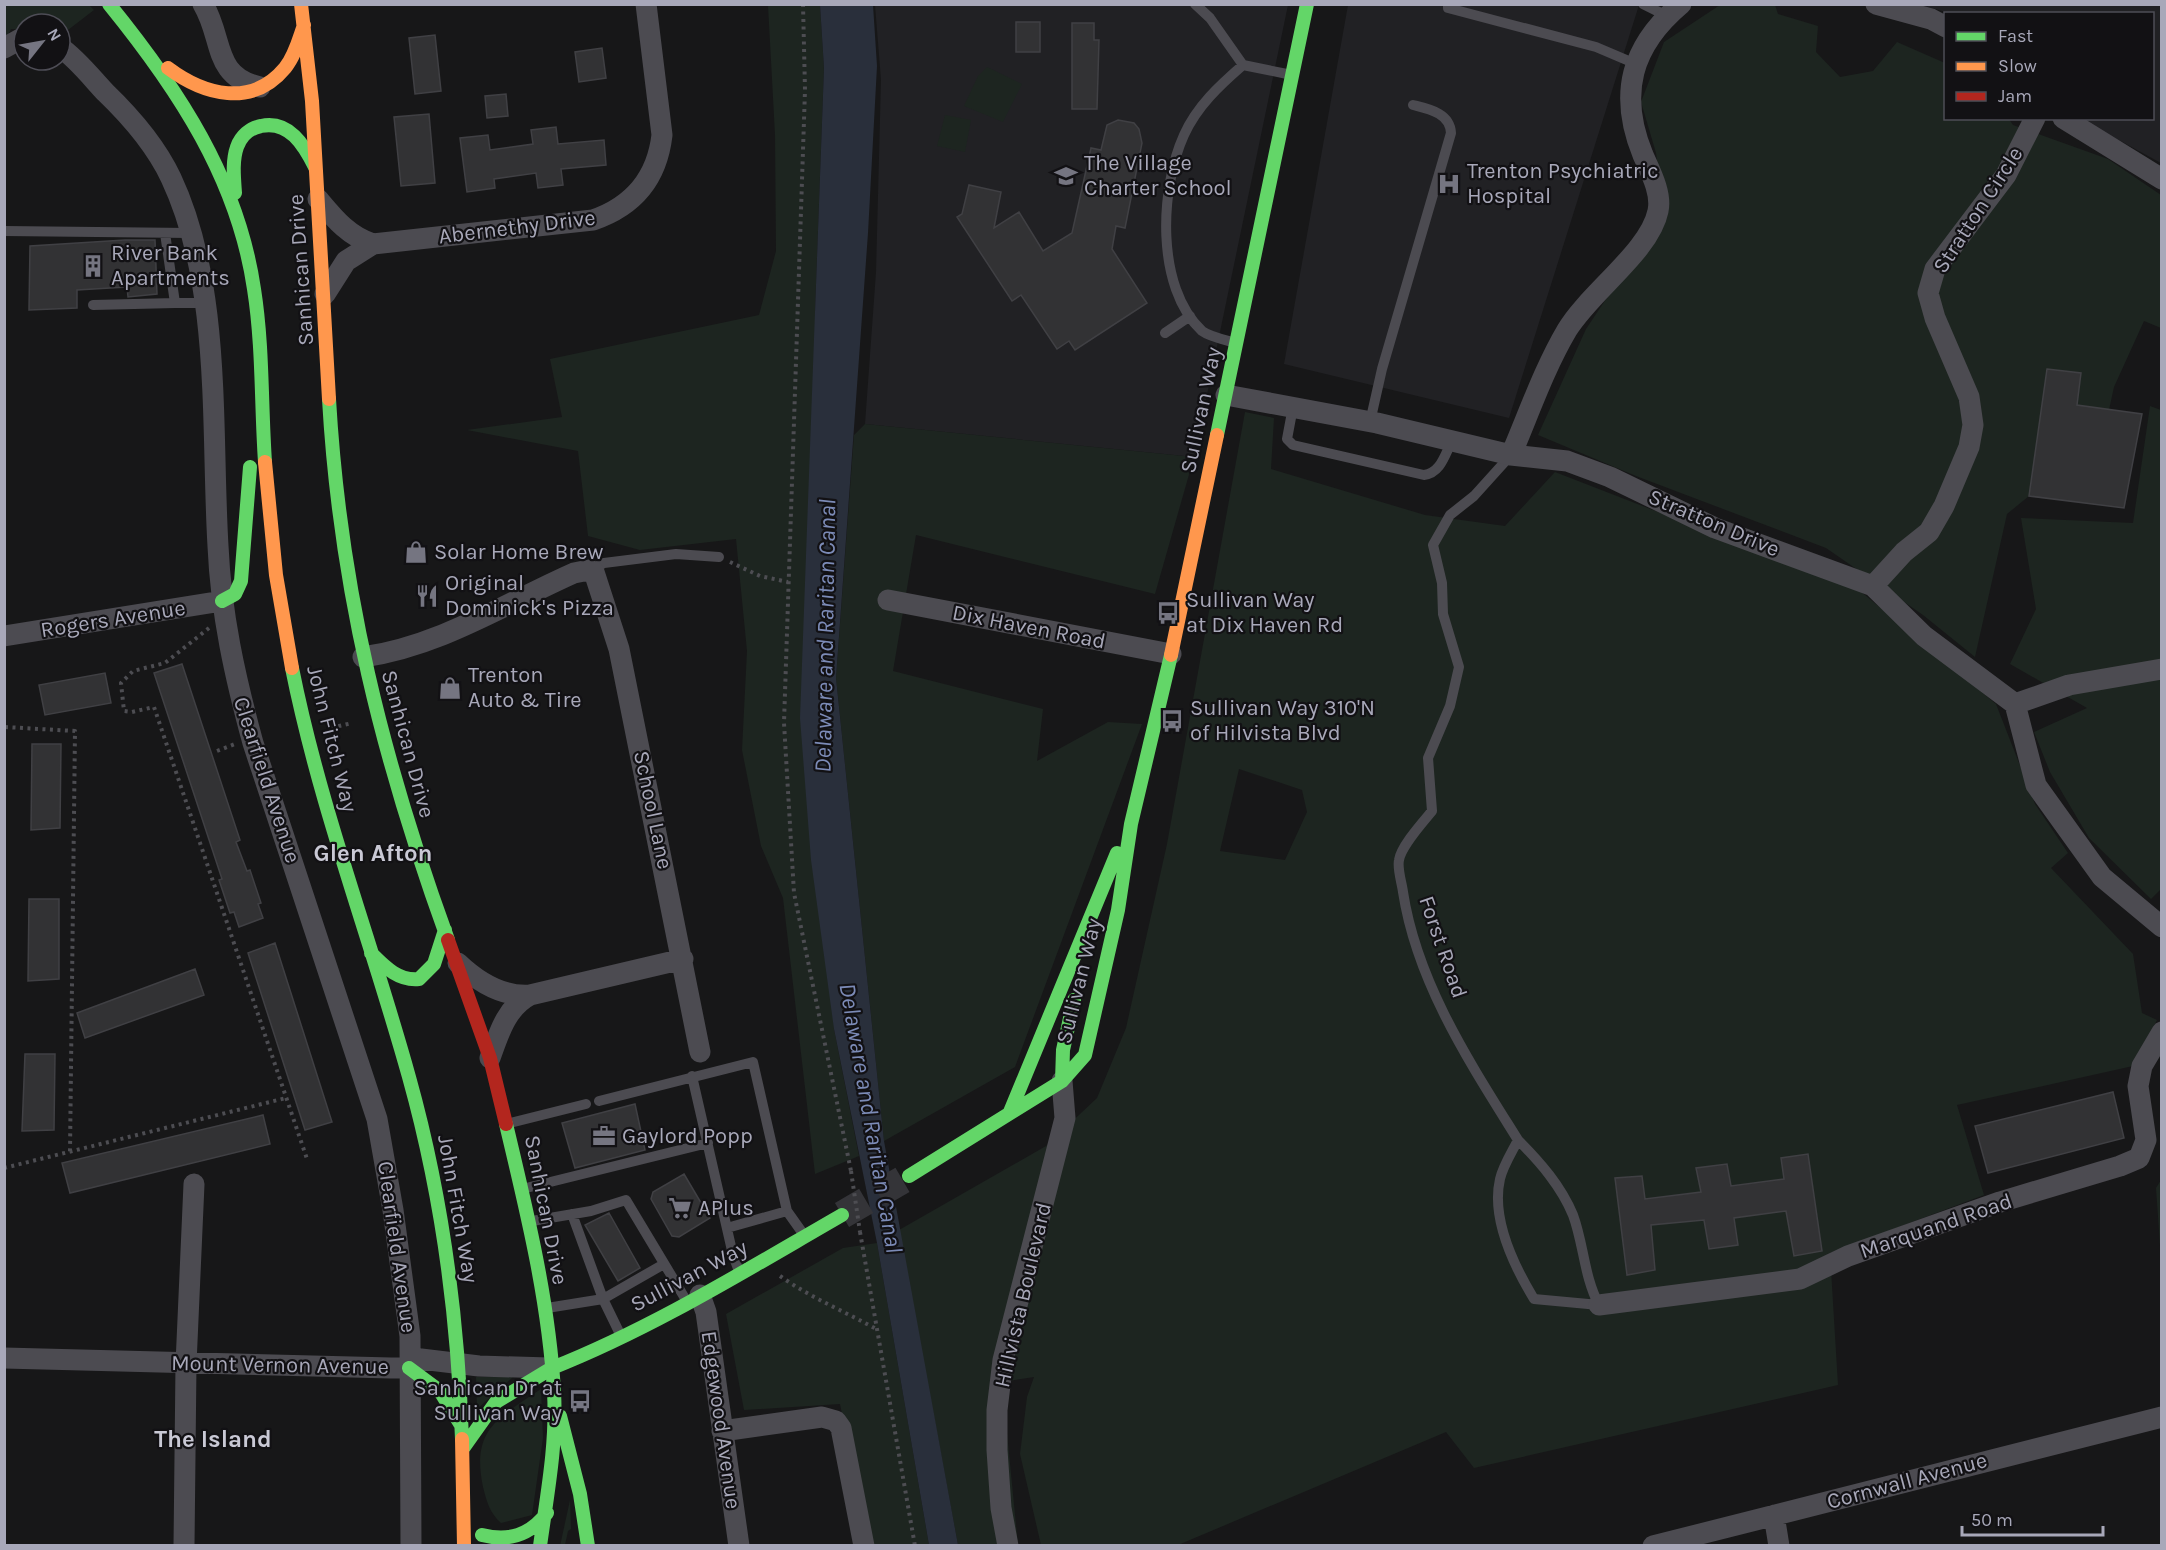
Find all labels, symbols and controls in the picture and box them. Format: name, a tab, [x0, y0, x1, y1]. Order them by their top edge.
north arrow	[12, 12, 72, 72]
legend	[1944, 12, 2154, 120]
text: N	[43, 25, 66, 44]
text: Fast	[1998, 25, 2033, 47]
text: Slow	[1998, 55, 2037, 77]
text: Jam	[1998, 85, 2032, 107]
street label: Stratton Circle	[1927, 142, 2029, 278]
place label: The Village Charter School	[1084, 150, 1232, 201]
place label: Trenton Psychiatric Hospital	[1467, 158, 1659, 209]
school or university icon: The Village Charter School	[1053, 163, 1079, 189]
hospital icon: Trenton Psychiatric Hospital	[1436, 171, 1462, 197]
street label: Sanhican Drive	[283, 193, 319, 347]
street label: Abernethy Drive	[437, 204, 597, 250]
place label: River Bank Apartments	[111, 240, 230, 291]
building icon: River Bank Apartments	[80, 253, 106, 279]
street label: Sullivan Way	[1175, 344, 1227, 476]
street label: Stratton Drive	[1644, 484, 1784, 562]
water label: Delaware and Raritan Canal	[809, 499, 841, 773]
shop icon: Solar Home Brew	[403, 539, 429, 565]
place label: Solar Home Brew	[434, 539, 604, 565]
place label: Original Dominick's Pizza	[445, 570, 614, 621]
restaurant icon: Original Dominick's Pizza	[414, 583, 440, 609]
place label: Sullivan Way at Dix Haven Rd	[1186, 587, 1343, 638]
street label: Rogers Avenue	[39, 595, 187, 643]
street label: Dix Haven Road	[950, 599, 1108, 655]
bus stop icon: Sullivan Way at Dix Haven Rd	[1155, 600, 1181, 626]
place label: Trenton Auto & Tire	[468, 662, 582, 713]
street label: John Fitch Way	[301, 663, 363, 815]
street label: Sanhican Drive	[376, 667, 440, 821]
shop icon: Trenton Auto & Tire	[437, 675, 463, 701]
street label: Clearfield Avenue	[228, 694, 306, 866]
place label: Sullivan Way 310'N of Hilvista Blvd	[1190, 695, 1375, 746]
bus stop icon: Sullivan Way 310'N of Hilvista Blvd	[1159, 708, 1185, 734]
street label: School Lane	[628, 748, 678, 872]
district label: Glen Afton	[314, 839, 432, 867]
street label: Forst Road	[1413, 892, 1473, 1002]
street label: Sullivan Way	[1051, 916, 1107, 1046]
water label: Delaware and Raritan Canal	[833, 981, 909, 1255]
office icon: Gaylord Popp	[591, 1123, 617, 1149]
place label: Gaylord Popp	[622, 1123, 753, 1149]
street label: John Fitch Way	[432, 1133, 484, 1285]
street label: Sanhican Drive	[519, 1133, 573, 1287]
street label: Clearfield Avenue	[372, 1159, 422, 1335]
street label: Marquand Road	[1857, 1188, 2015, 1264]
supermarket icon: APlus	[667, 1195, 693, 1221]
place label: APlus	[698, 1195, 754, 1221]
street label: Hillvista Boulevard	[989, 1200, 1057, 1390]
street label: Sullivan Way	[626, 1234, 752, 1318]
street label: Edgewood Avenue	[696, 1329, 746, 1511]
street label: Mount Vernon Avenue	[171, 1350, 389, 1380]
place label: Sanhican Dr at Sullivan Way	[413, 1375, 562, 1426]
bus stop icon: Sanhican Dr at Sullivan Way	[567, 1388, 593, 1414]
district label: The Island	[154, 1425, 272, 1453]
street label: Cornwall Avenue	[1824, 1447, 1990, 1515]
scale bar	[1962, 1499, 2103, 1537]
text: 50 m	[1971, 1509, 2013, 1531]

